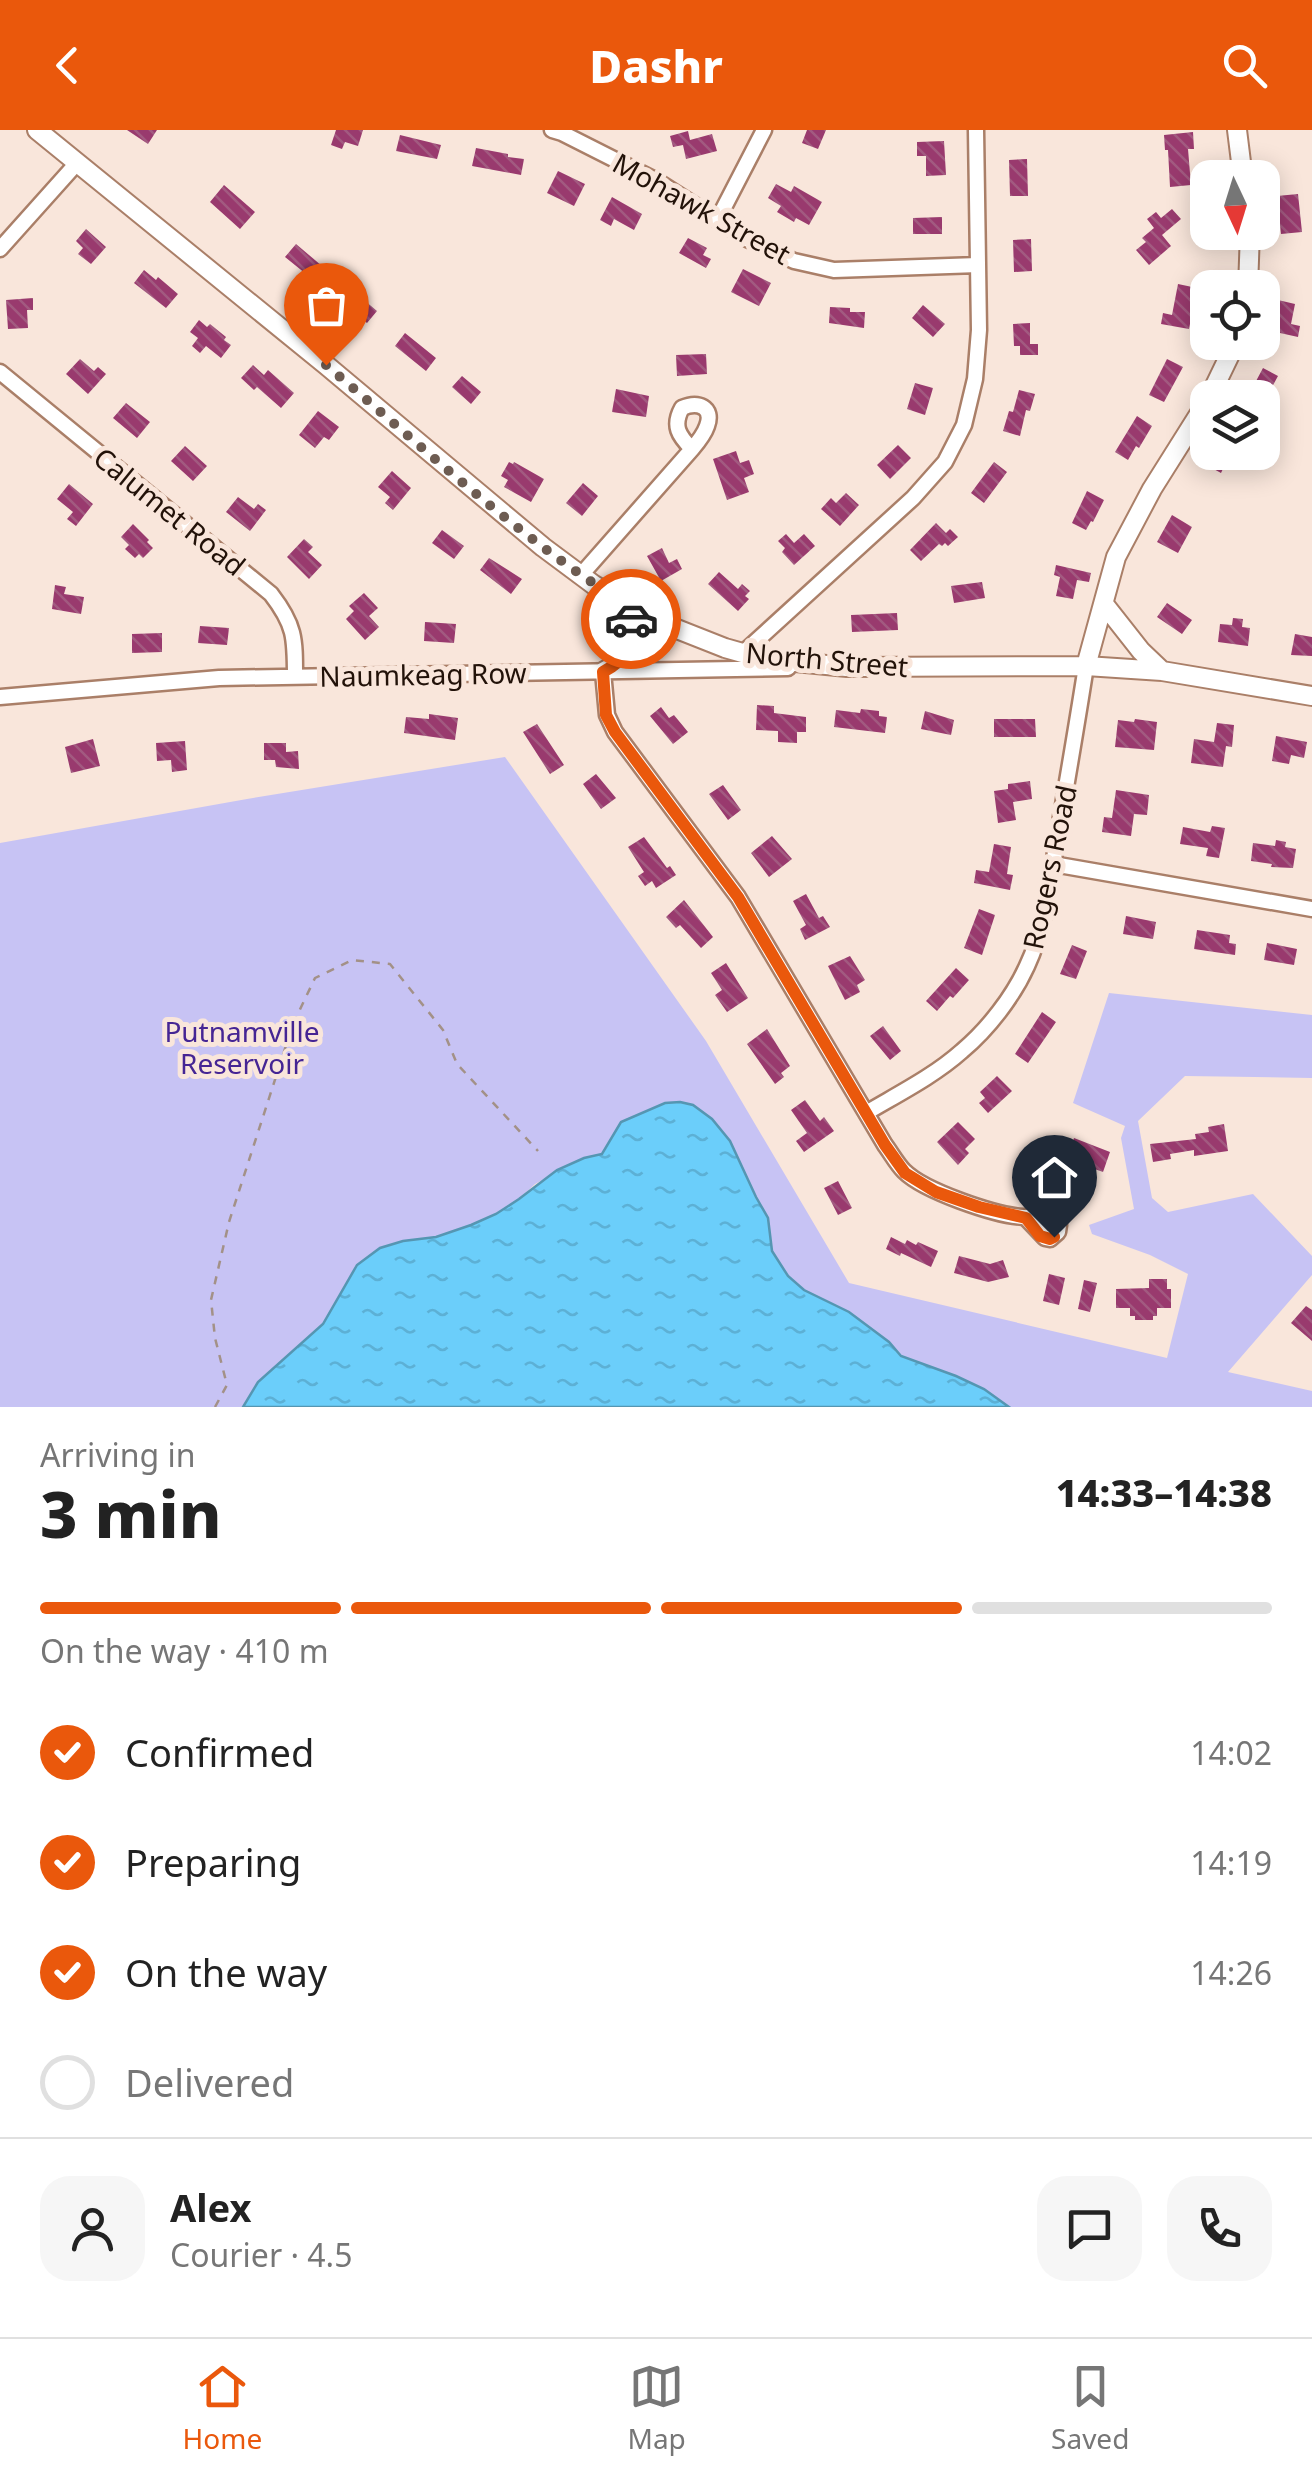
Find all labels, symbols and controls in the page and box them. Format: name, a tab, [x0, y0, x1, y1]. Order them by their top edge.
text: Dashr	[589, 35, 723, 96]
icon: back	[40, 38, 95, 93]
icon: search	[1217, 38, 1272, 93]
street label: Mohawk Street	[606, 143, 798, 273]
north arrow	[1190, 160, 1280, 250]
map controls	[1190, 160, 1280, 470]
pin	[284, 263, 369, 366]
button: locate	[1190, 270, 1280, 360]
icon: bag	[299, 278, 354, 333]
button: layers	[1190, 380, 1280, 470]
street label: Calumet Road	[86, 438, 254, 584]
courier	[581, 569, 681, 669]
icon: car	[604, 592, 659, 647]
street label: North Street	[744, 633, 910, 685]
street label: Naumkeag Row	[319, 653, 527, 695]
street label: Rogers Road	[1013, 781, 1085, 953]
park label: Putnamville Reservoir	[164, 1012, 320, 1082]
pin	[1012, 1135, 1097, 1238]
icon: home	[1027, 1150, 1082, 1205]
text: Arriving in	[40, 1433, 195, 1476]
text: 14:33–14:38	[1056, 1466, 1272, 1518]
text: 3 min	[40, 1469, 222, 1557]
text: On the way · 410 m	[40, 1629, 329, 1672]
icon: check	[40, 1725, 95, 1780]
text: Confirmed	[125, 1726, 314, 1778]
text: 14:02	[1190, 1731, 1272, 1774]
icon: check	[40, 1835, 95, 1890]
text: Preparing	[125, 1836, 301, 1888]
text: 14:19	[1190, 1841, 1272, 1884]
icon: check	[40, 1945, 95, 2000]
text: On the way	[125, 1946, 327, 1998]
text: 14:26	[1190, 1951, 1272, 1994]
text: Delivered	[125, 2056, 294, 2108]
button: person	[40, 2176, 145, 2281]
button: chat	[1037, 2176, 1142, 2281]
button: phone	[1167, 2176, 1272, 2281]
text: Alex	[170, 2181, 252, 2233]
text: Courier · 4.5	[170, 2233, 353, 2276]
tab: Home	[183, 2359, 262, 2457]
tab: Map	[628, 2359, 686, 2457]
tab: Saved	[1051, 2359, 1129, 2457]

